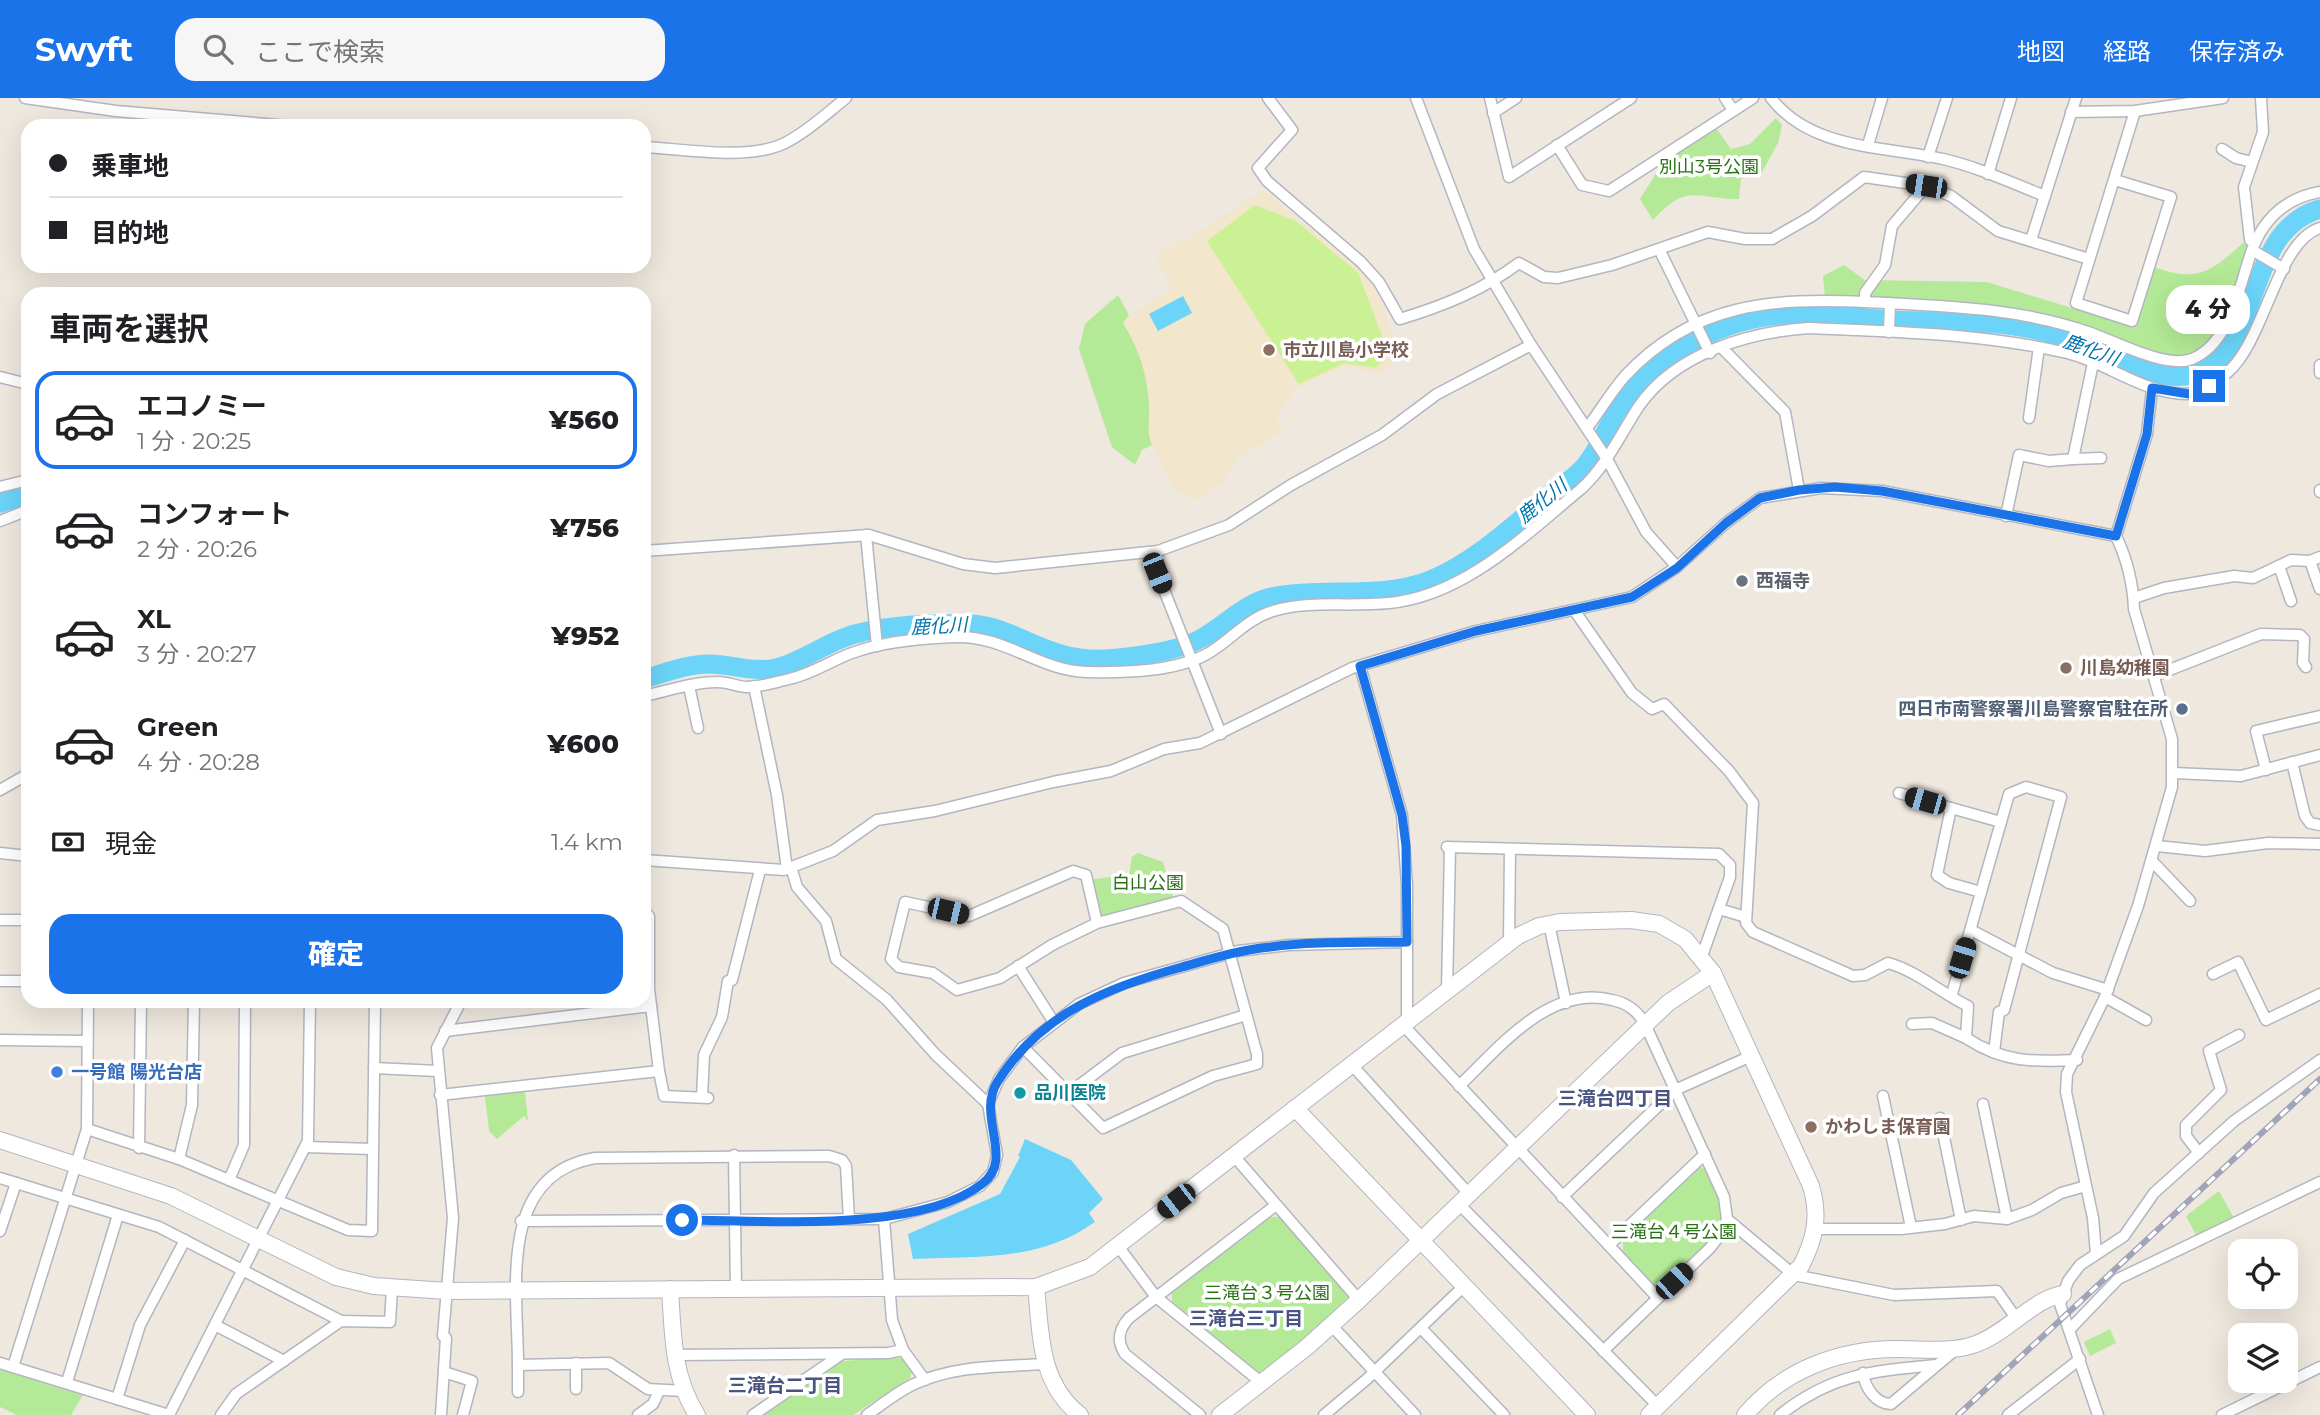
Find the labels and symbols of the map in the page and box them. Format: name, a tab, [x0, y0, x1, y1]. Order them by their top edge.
park label: 別山3号公園	[1659, 156, 1759, 178]
car	[1904, 172, 1949, 200]
callout: 4 分	[2167, 285, 2251, 334]
water label: 鹿化川	[2060, 329, 2124, 371]
place label: 市立川島小学校	[1283, 339, 1409, 361]
marker: 市立川島小学校	[1261, 342, 1277, 358]
route end	[2193, 370, 2225, 402]
water label: 鹿化川	[1513, 473, 1573, 528]
car	[1140, 550, 1175, 596]
place label: 西福寺	[1756, 570, 1810, 592]
marker: 西福寺	[1734, 573, 1750, 589]
water label: 鹿化川	[910, 613, 970, 639]
place label: 川島幼稚園	[2080, 657, 2170, 679]
marker: 川島幼稚園	[2058, 660, 2074, 676]
place label: 四日市南警察署川島警察官駐在所	[1898, 698, 2168, 720]
marker: 四日市南警察署川島警察官駐在所	[2174, 701, 2190, 717]
car	[1902, 785, 1949, 817]
park label: 白山公園	[1112, 872, 1184, 894]
car	[926, 896, 971, 926]
car	[1946, 935, 1979, 981]
place label: 一号館 陽光台店	[71, 1061, 202, 1083]
marker: 一号館 陽光台店	[49, 1064, 65, 1080]
place label: 品川医院	[1034, 1082, 1106, 1104]
marker: 品川医院	[1012, 1085, 1028, 1101]
district label: 三滝台四丁目	[1558, 1087, 1672, 1110]
place label: かわしま保育園	[1825, 1116, 1951, 1138]
marker: かわしま保育園	[1803, 1119, 1819, 1135]
car	[1153, 1180, 1200, 1222]
route start	[666, 1204, 698, 1236]
park label: 三滝台４号公園	[1611, 1221, 1737, 1243]
car	[1652, 1259, 1697, 1303]
park label: 三滝台３号公園	[1204, 1282, 1330, 1304]
district label: 三滝台三丁目	[1189, 1307, 1303, 1330]
district label: 三滝台二丁目	[728, 1374, 842, 1397]

